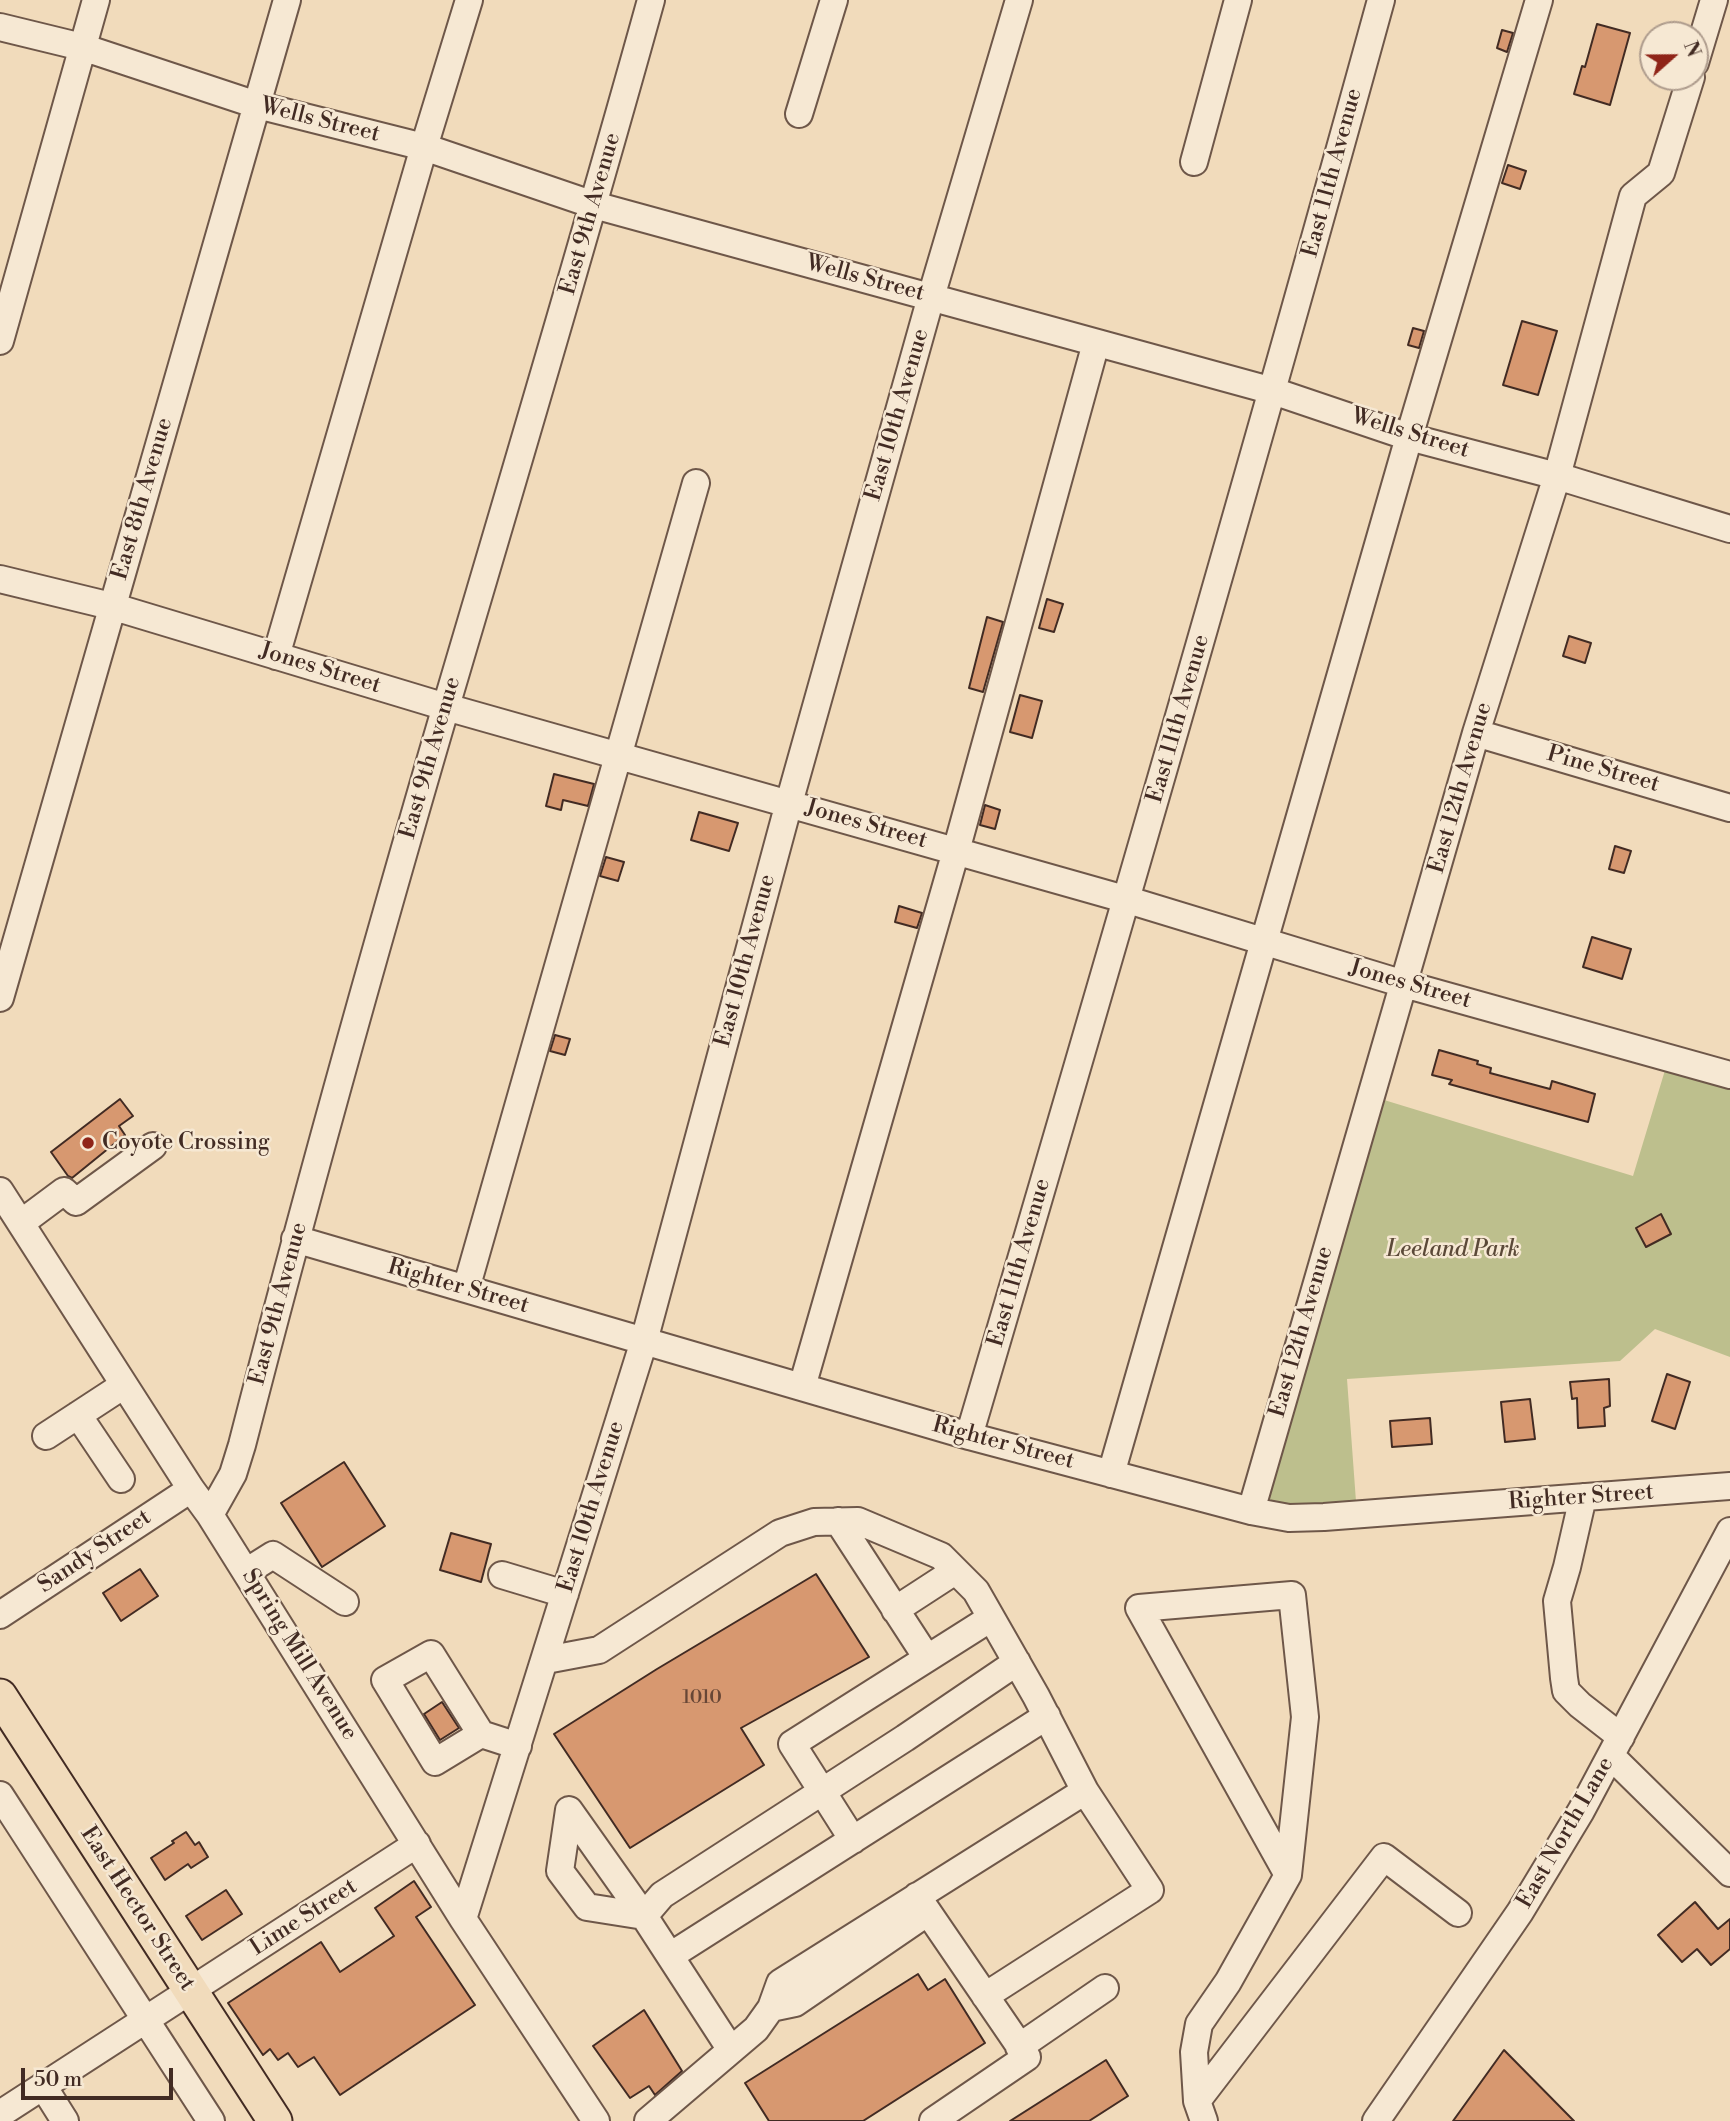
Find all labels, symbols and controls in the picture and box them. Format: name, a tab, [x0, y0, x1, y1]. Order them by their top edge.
north arrow	[1639, 21, 1709, 91]
text: N	[1678, 38, 1706, 61]
street label: East 11th Avenue	[1297, 85, 1369, 261]
street label: Wells Street	[258, 93, 382, 149]
street label: East 9th Avenue	[555, 130, 627, 298]
street label: Wells Street	[803, 250, 927, 308]
street label: East 10th Avenue	[860, 326, 936, 504]
street label: Wells Street	[1348, 403, 1472, 465]
street label: East 8th Avenue	[107, 415, 179, 583]
street label: East 11th Avenue	[1142, 632, 1216, 806]
street label: Jones Street	[256, 637, 384, 701]
street label: East 9th Avenue	[395, 674, 467, 842]
street label: East 12th Avenue	[1423, 699, 1499, 877]
street label: Pine Street	[1544, 741, 1662, 799]
street label: Jones Street	[802, 794, 930, 856]
street label: East 10th Avenue	[710, 872, 782, 1050]
street label: Jones Street	[1346, 954, 1474, 1016]
place label: Coyote Crossing	[102, 1129, 270, 1157]
marker: Coyote Crossing	[80, 1135, 96, 1151]
street label: East 11th Avenue	[983, 1176, 1057, 1350]
street label: East 9th Avenue	[244, 1220, 314, 1388]
park label: Leeland Park	[1386, 1236, 1520, 1264]
street label: East 12th Avenue	[1264, 1243, 1340, 1421]
street label: Righter Street	[384, 1254, 532, 1320]
street label: Righter Street	[929, 1412, 1077, 1476]
street label: East 10th Avenue	[553, 1418, 631, 1596]
street label: Righter Street	[1507, 1479, 1655, 1517]
street label: Sandy Street	[33, 1504, 157, 1600]
street label: Spring Mill Avenue	[235, 1564, 363, 1746]
house number: 1010	[682, 1687, 722, 1709]
street label: East North Lane	[1512, 1752, 1620, 1914]
street label: East Hector Street	[74, 1822, 200, 1996]
street label: Lime Street	[245, 1873, 363, 1963]
scale bar	[24, 2054, 177, 2098]
text: 50 m	[34, 2067, 82, 2093]

